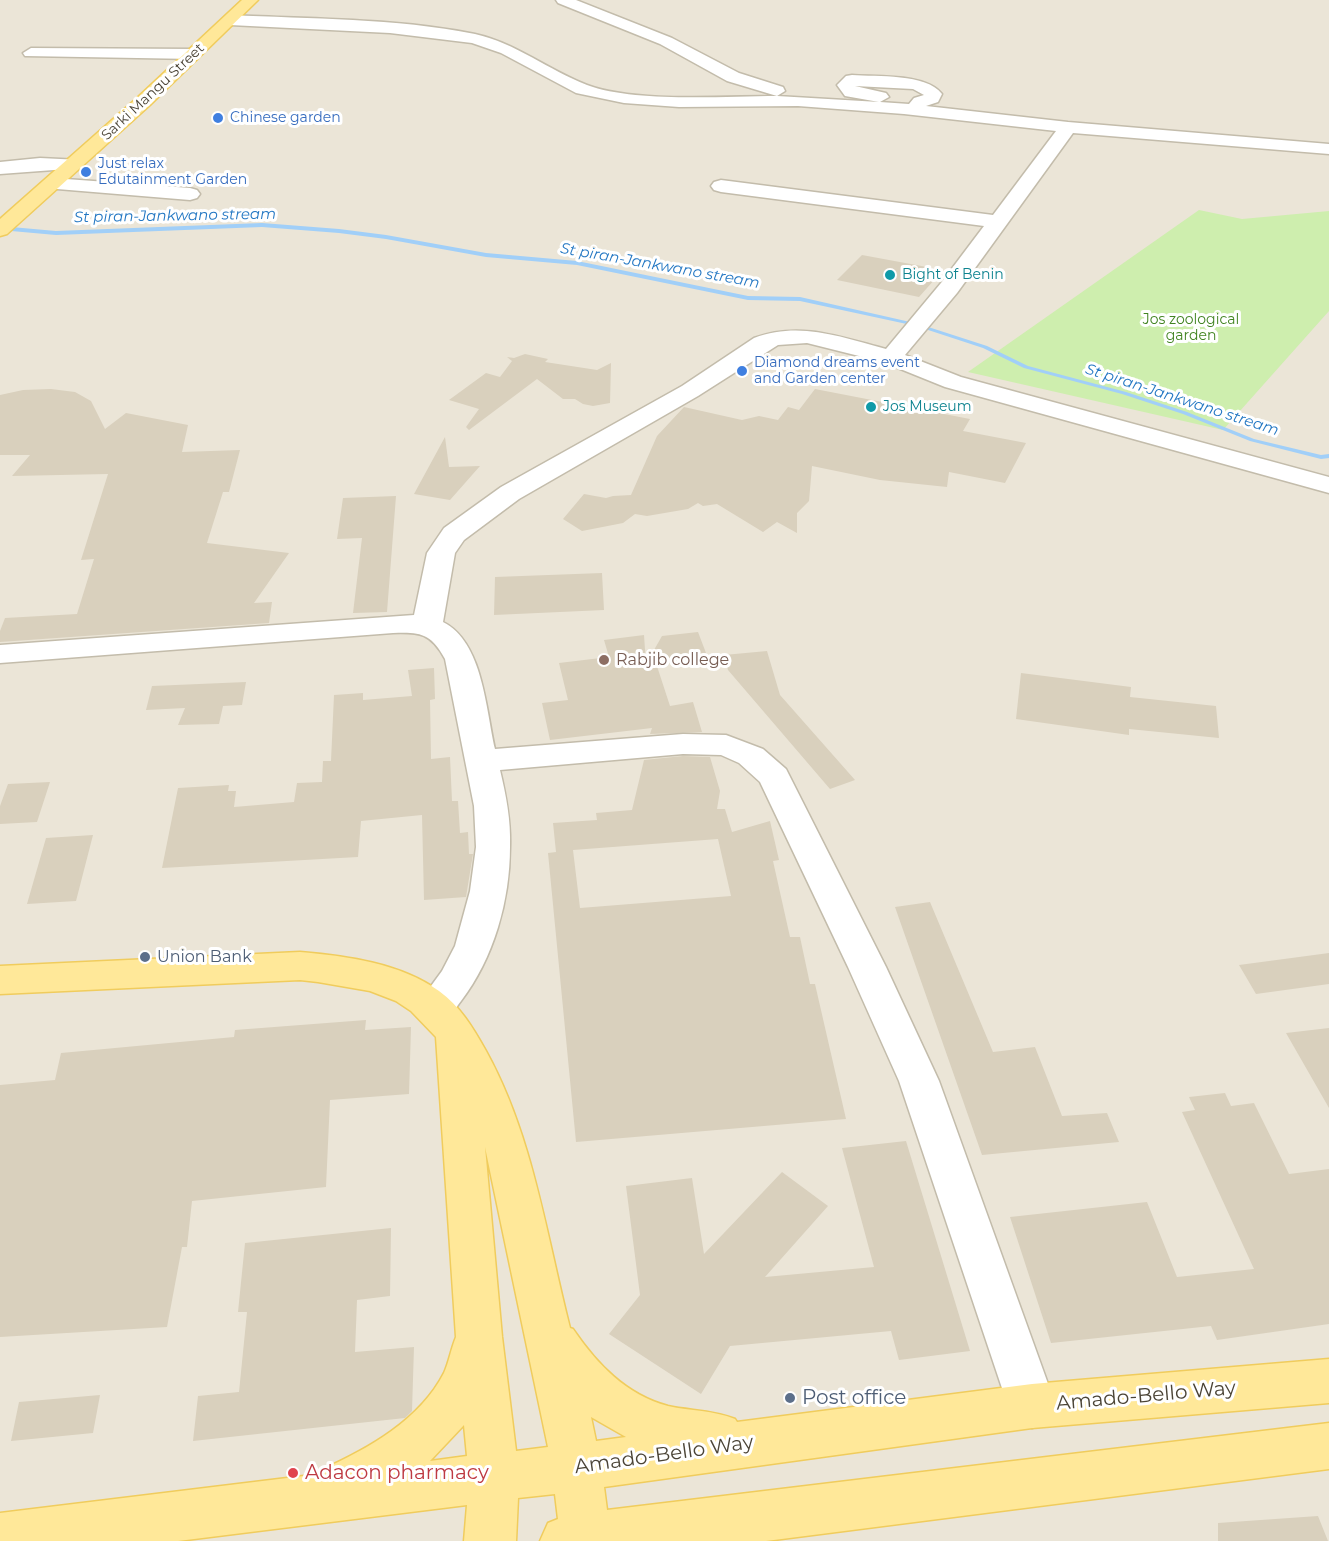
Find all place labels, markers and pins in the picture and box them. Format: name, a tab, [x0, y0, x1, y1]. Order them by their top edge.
place label: Chinese garden	[230, 110, 341, 126]
marker: Chinese garden	[211, 111, 225, 125]
place label: Just relax Edutainment Garden	[98, 156, 247, 188]
marker: Just relax Edutainment Garden	[79, 165, 93, 179]
place label: Bight of Benin	[902, 267, 1004, 283]
marker: Bight of Benin	[883, 268, 897, 282]
place label: Diamond dreams event and Garden center	[754, 355, 920, 388]
marker: Diamond dreams event and Garden center	[735, 364, 749, 378]
place label: Jos Museum	[883, 399, 972, 415]
marker: Jos Museum	[864, 400, 878, 414]
place label: Rabjib college	[616, 650, 729, 670]
marker: Rabjib college	[597, 653, 611, 667]
place label: Union Bank	[157, 947, 252, 967]
marker: Union Bank	[138, 950, 152, 964]
place label: Post office	[802, 1386, 906, 1410]
marker: Post office	[783, 1391, 797, 1405]
place label: Adacon pharmacy	[305, 1461, 489, 1485]
marker: Adacon pharmacy	[286, 1466, 300, 1480]

